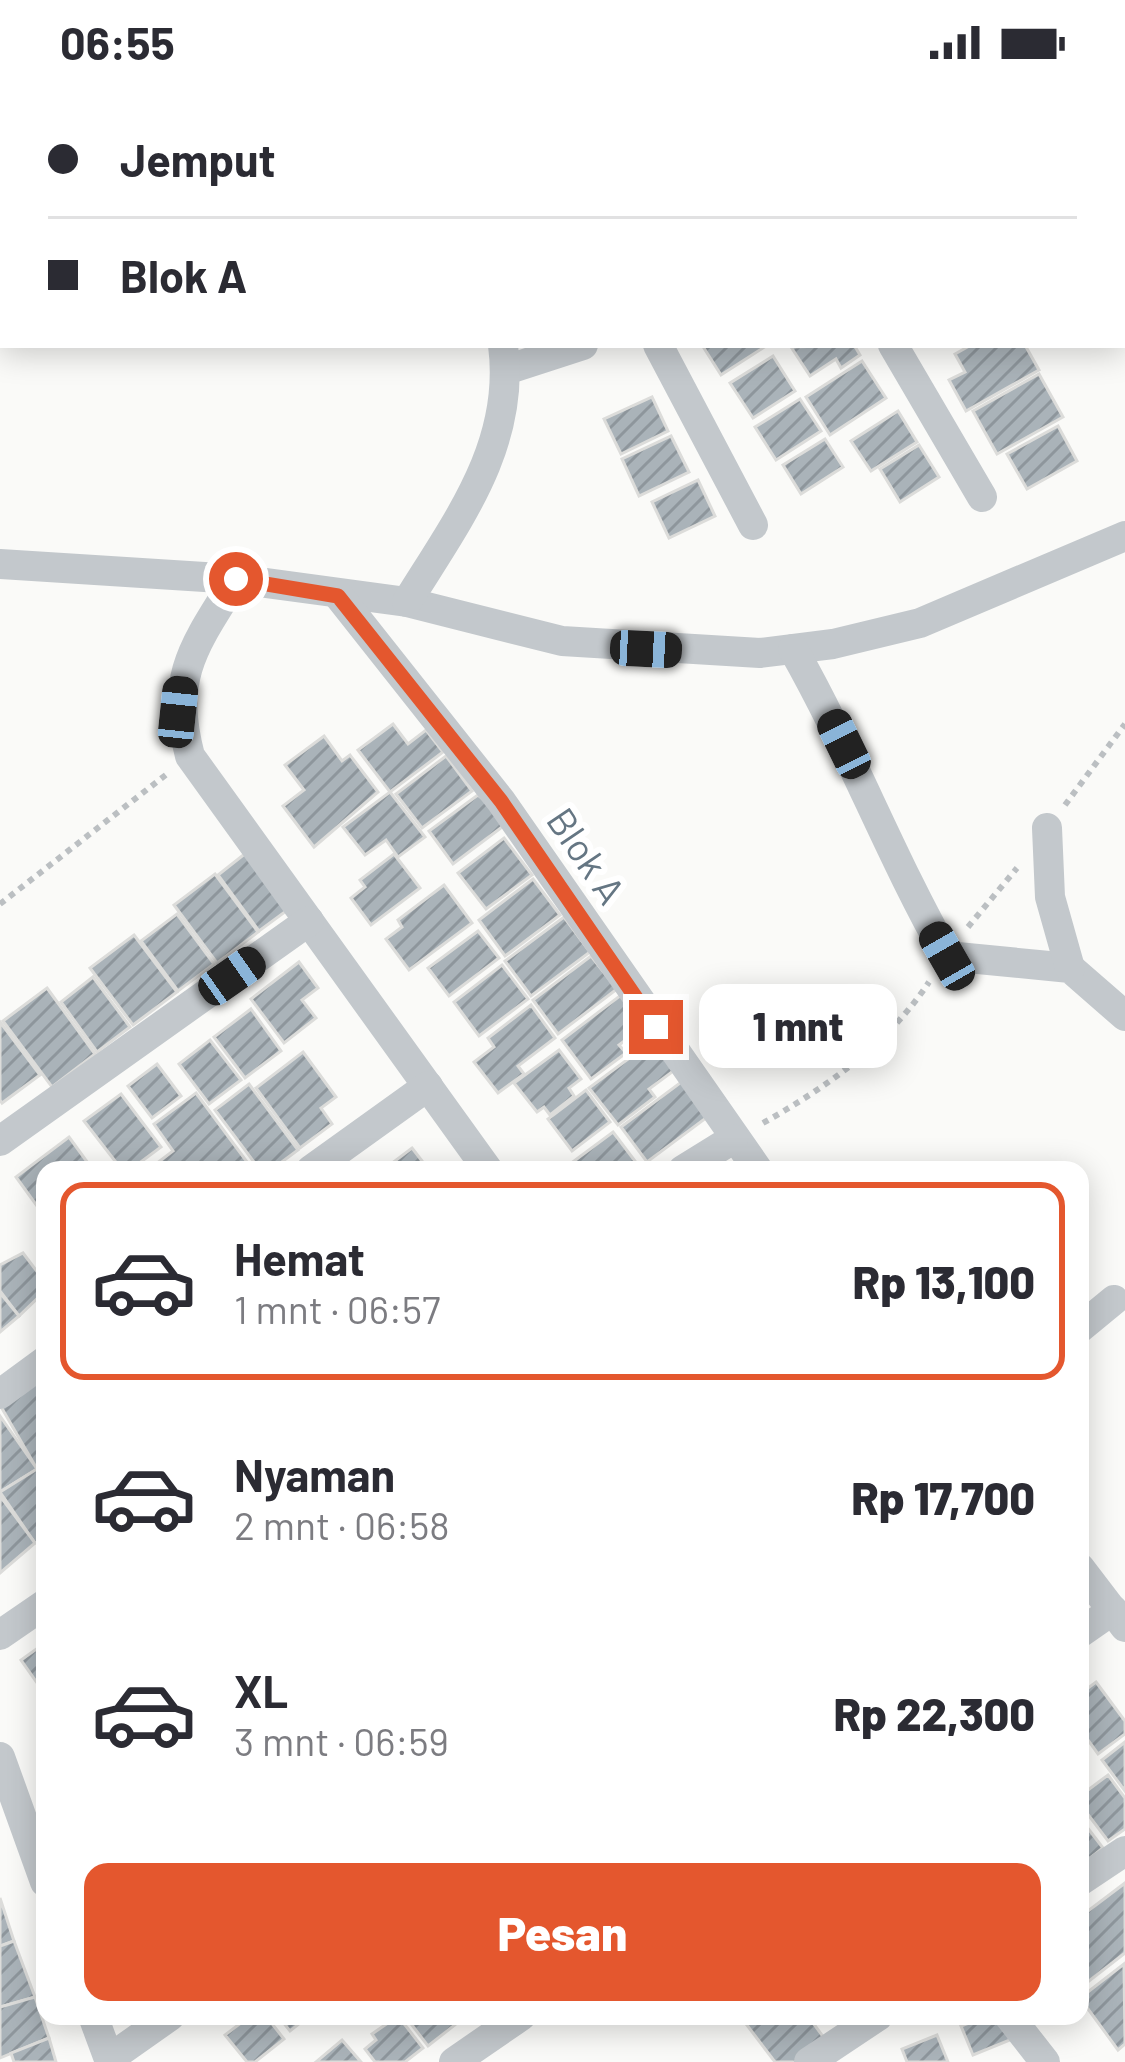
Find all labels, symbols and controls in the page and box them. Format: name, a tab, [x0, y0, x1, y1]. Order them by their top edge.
text: 06:55	[60, 15, 175, 69]
text: Jemput	[120, 132, 276, 186]
text: Blok A	[120, 248, 247, 302]
route start	[209, 552, 263, 606]
car	[609, 629, 683, 669]
car	[156, 674, 200, 750]
car	[812, 704, 876, 784]
street label: Blok A	[538, 798, 636, 912]
car	[913, 916, 981, 996]
car	[192, 941, 272, 1011]
callout: 1 mnt	[698, 985, 896, 1069]
route end	[629, 1000, 683, 1054]
text: 1 mnt	[753, 1002, 843, 1049]
icon: car	[90, 1227, 198, 1335]
text: Hemat	[234, 1231, 365, 1285]
text: Rp 13,100	[853, 1254, 1035, 1308]
text: 1 mnt · 06:57	[234, 1285, 441, 1332]
icon: car	[90, 1443, 198, 1551]
text: Nyaman	[234, 1447, 395, 1501]
text: Rp 17,700	[851, 1470, 1035, 1524]
text: 2 mnt · 06:58	[234, 1501, 450, 1548]
icon: car	[90, 1659, 198, 1767]
text: XL	[234, 1663, 288, 1717]
text: Rp 22,300	[833, 1686, 1035, 1740]
text: 3 mnt · 06:59	[234, 1717, 449, 1764]
button: Pesan	[84, 1863, 1041, 2001]

